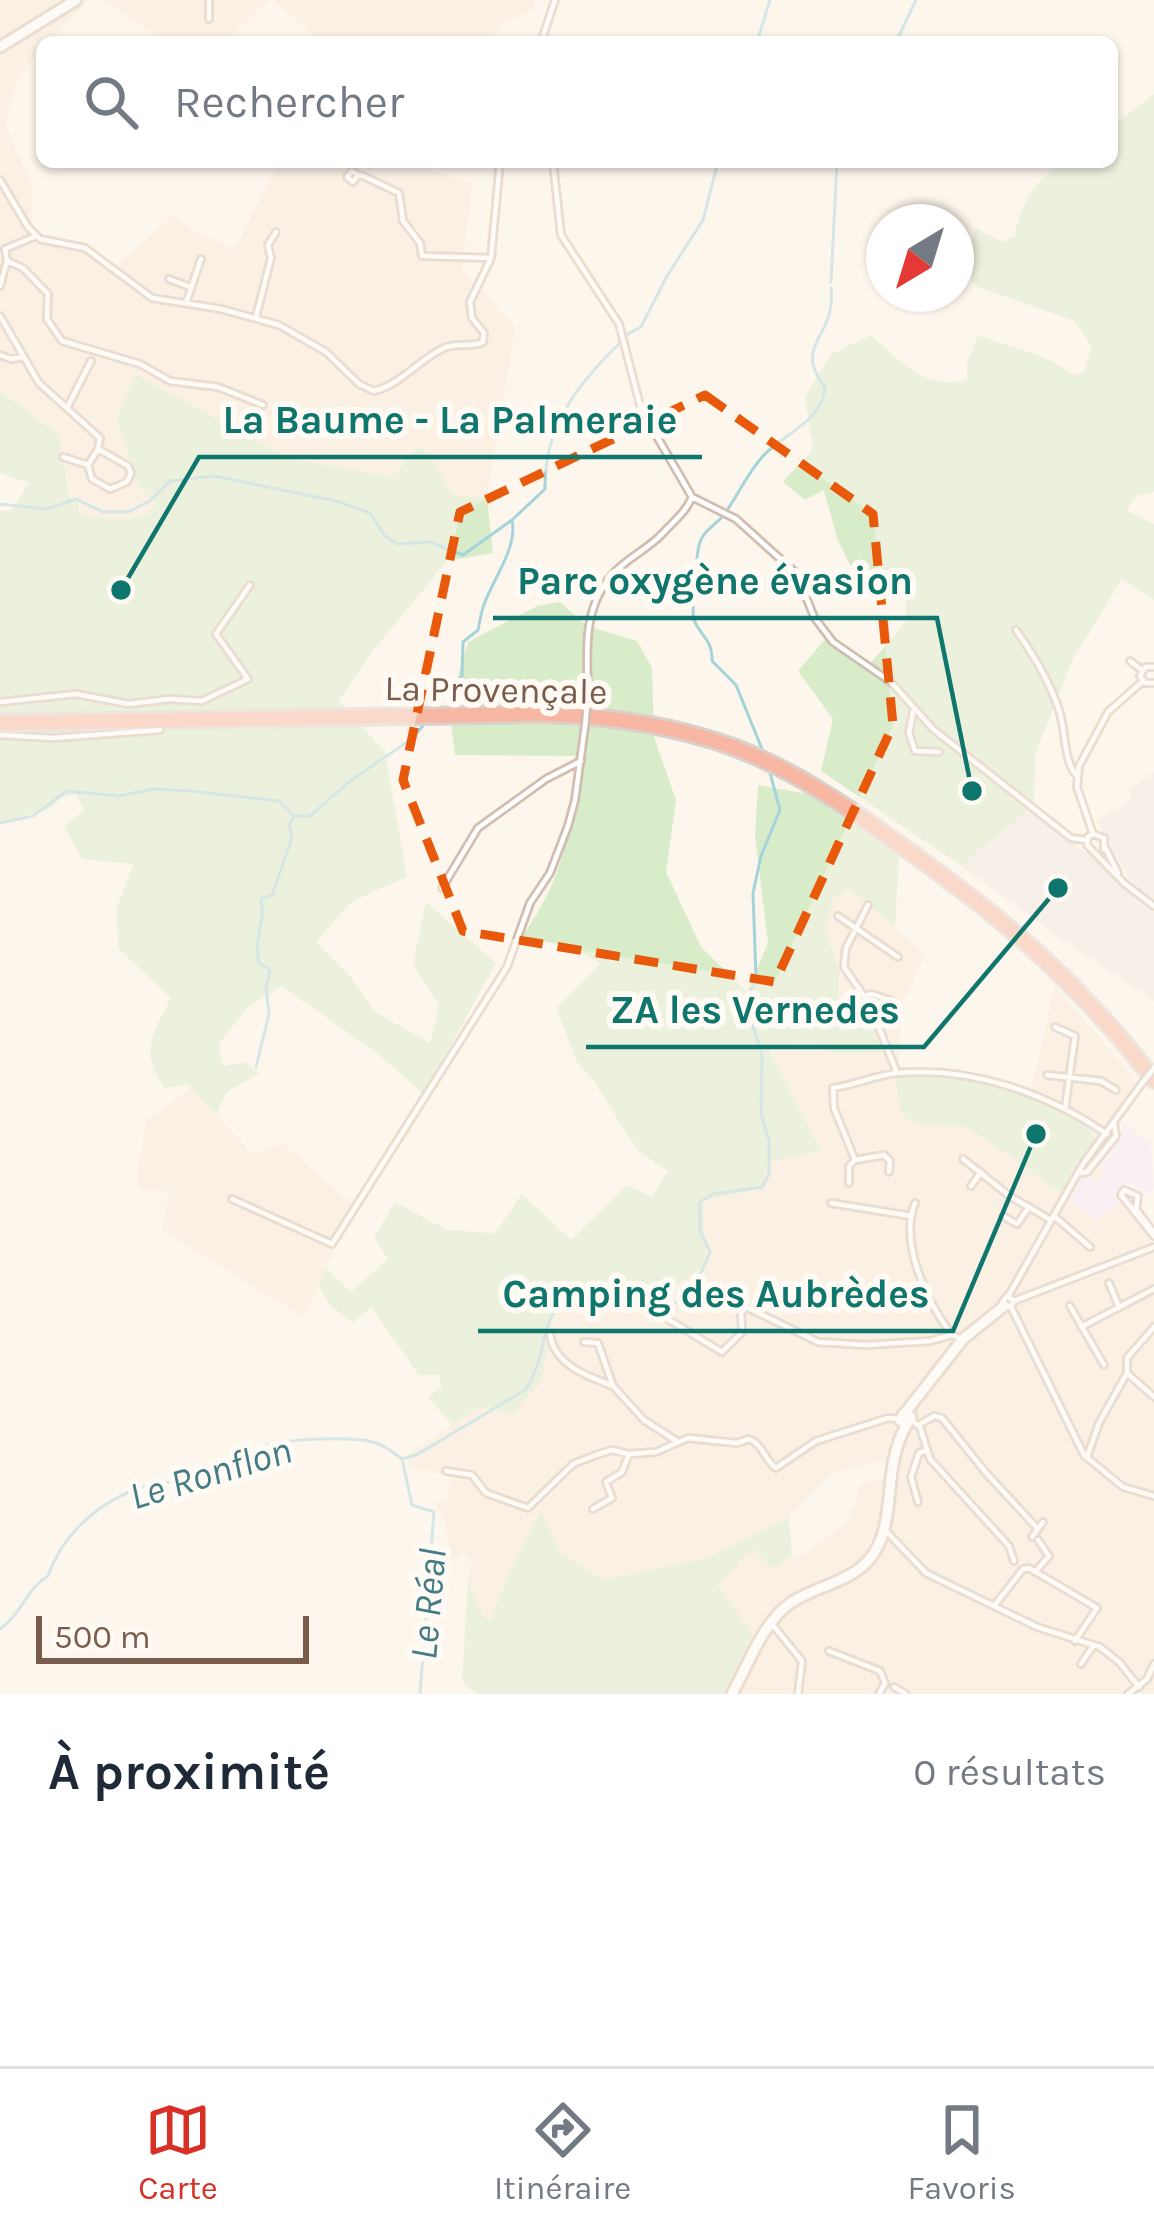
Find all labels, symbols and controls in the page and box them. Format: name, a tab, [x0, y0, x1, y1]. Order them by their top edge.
search box	[36, 36, 1118, 168]
icon: search	[78, 69, 144, 135]
text: Rechercher	[174, 76, 404, 128]
north arrow	[866, 204, 974, 312]
callout: La Baume - La Palmeraie	[199, 382, 702, 457]
text: La Baume - La Palmeraie	[222, 397, 678, 443]
callout: Parc oxygène évasion	[493, 543, 937, 618]
text: Parc oxygène évasion	[517, 558, 913, 604]
street label: La Provençale	[384, 667, 608, 713]
callout: ZA les Vernedes	[586, 972, 924, 1047]
text: ZA les Vernedes	[610, 987, 900, 1033]
callout: Camping des Aubrèdes	[478, 1256, 953, 1331]
text: Camping des Aubrèdes	[503, 1271, 930, 1317]
water label: Le Ronflon	[124, 1427, 297, 1519]
water label: Le Réal	[400, 1546, 456, 1662]
scale bar	[36, 1610, 309, 1663]
text: 500 m	[54, 1618, 151, 1656]
text: À proximité	[48, 1742, 330, 1802]
text: 0 résultats	[913, 1749, 1106, 1795]
tab: Carte	[138, 2097, 218, 2207]
tab: Itinéraire	[494, 2097, 631, 2207]
tab: Favoris	[907, 2097, 1016, 2207]

